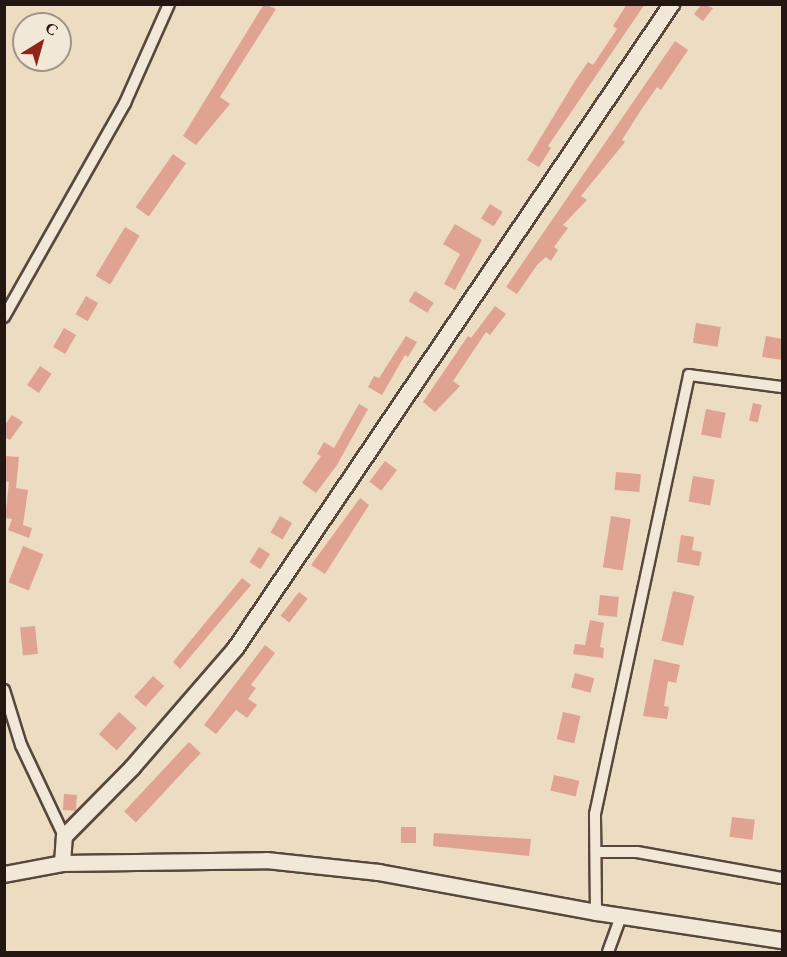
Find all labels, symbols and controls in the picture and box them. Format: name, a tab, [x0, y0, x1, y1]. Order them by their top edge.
north arrow	[12, 12, 72, 72]
text: С	[41, 17, 63, 41]

